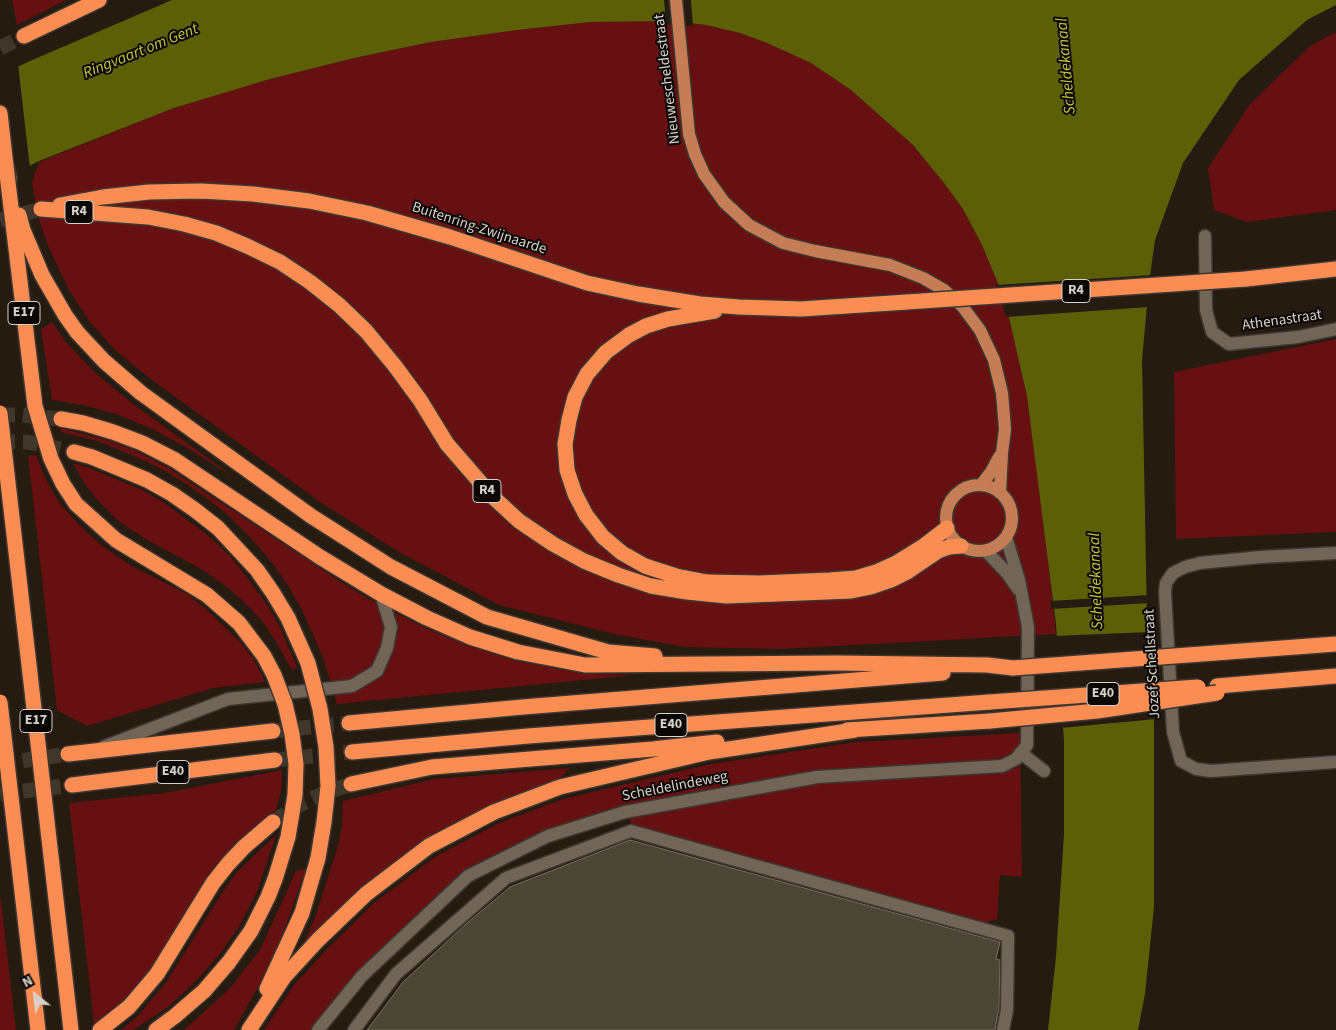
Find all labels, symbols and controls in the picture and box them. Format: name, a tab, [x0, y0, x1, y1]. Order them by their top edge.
street label: Nieuwescheldestraat	[651, 13, 685, 145]
water label: Scheldekanaal	[1053, 17, 1081, 115]
water label: Ringvaart om Gent	[81, 20, 201, 84]
street label: Buitenring-Zwijnaarde	[409, 199, 549, 259]
road number: R4	[65, 200, 93, 223]
road number: R4	[1062, 280, 1090, 302]
road number: E17	[8, 302, 40, 324]
street label: Athenastraat	[1241, 307, 1323, 335]
road number: R4	[473, 480, 501, 502]
water label: Scheldekanaal	[1086, 532, 1108, 630]
street label: Jozef Schellstraat	[1141, 608, 1165, 720]
road number: E40	[1087, 682, 1119, 706]
road number: E17	[20, 709, 52, 732]
road number: E40	[655, 714, 687, 736]
road number: E40	[157, 760, 189, 784]
street label: Scheldelindeweg	[621, 768, 729, 806]
north arrow	[10, 970, 60, 1020]
text: N	[19, 971, 37, 993]

